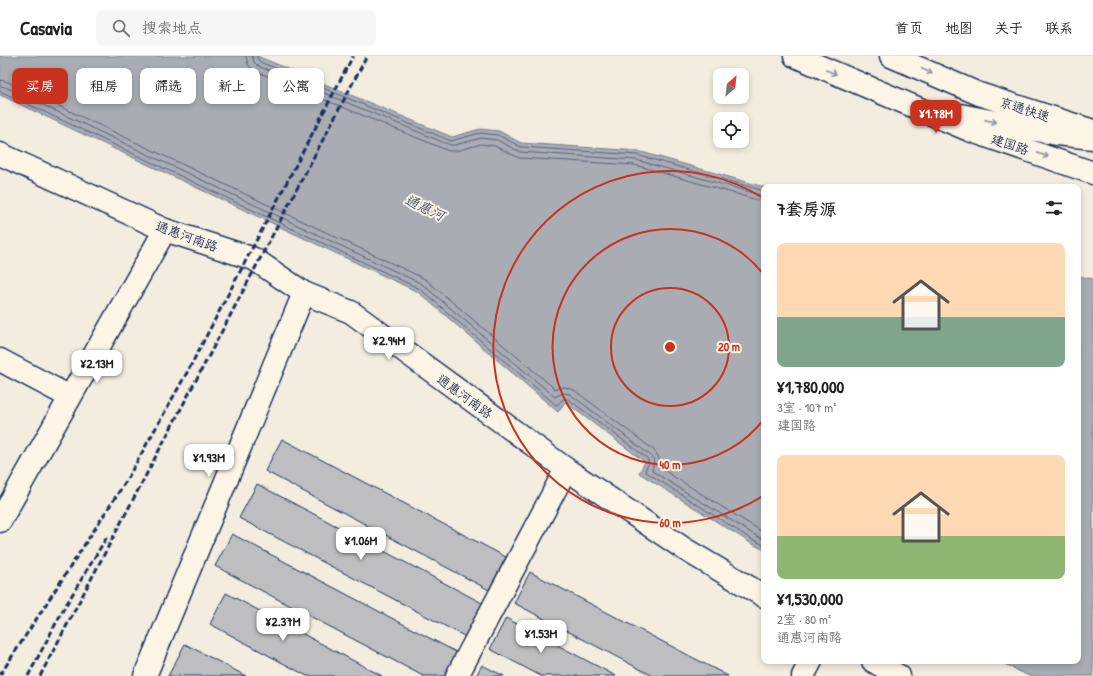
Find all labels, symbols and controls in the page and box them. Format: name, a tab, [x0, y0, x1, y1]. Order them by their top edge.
search box	[96, 10, 376, 46]
text: Casavia	[20, 15, 72, 41]
icon: search	[110, 17, 132, 39]
text: 搜索地点	[142, 17, 202, 38]
text: 首页	[895, 18, 923, 37]
text: 地图	[945, 18, 973, 37]
text: 关于	[995, 18, 1023, 37]
text: 联系	[1045, 18, 1073, 37]
chip: 买房	[12, 68, 68, 104]
chip: 租房	[76, 68, 132, 104]
chip: 筛选	[140, 68, 196, 104]
chip: 新上	[204, 68, 260, 104]
chip: 公寓	[268, 68, 324, 104]
north arrow	[713, 68, 749, 104]
map controls	[713, 68, 749, 148]
one-way arrow	[920, 68, 932, 76]
one-way arrow	[825, 69, 837, 76]
street label: 京通快速	[997, 92, 1053, 126]
pin: ¥1.78M	[903, 100, 969, 134]
text: ¥1.78M	[919, 104, 953, 122]
button: locate	[713, 112, 749, 148]
one-way arrow	[984, 117, 997, 125]
street label: 建国路	[989, 129, 1031, 159]
one-way arrow	[1037, 152, 1049, 160]
water label: 通惠河	[402, 190, 450, 225]
text: 7套房源	[777, 197, 836, 220]
icon: filters	[1043, 197, 1065, 219]
street label: 通惠河南路	[153, 216, 221, 256]
icon: home	[885, 269, 957, 341]
pin: ¥2.94M	[356, 327, 422, 361]
text: ¥2.94M	[373, 331, 405, 349]
text: 20 m	[718, 338, 740, 355]
centre of rings	[663, 340, 677, 354]
pin: ¥2.13M	[64, 350, 130, 384]
text: ¥2.13M	[80, 354, 114, 372]
street label: 通惠河南路	[433, 370, 497, 422]
text: ¥1,780,000	[777, 375, 844, 398]
text: 3室 · 107 m²	[777, 398, 836, 416]
text: 建国路	[777, 416, 816, 434]
pin: ¥1.93M	[176, 444, 242, 478]
text: ¥1.93M	[193, 448, 225, 466]
text: 40 m	[660, 456, 680, 473]
icon: home	[885, 481, 957, 553]
text: 60 m	[659, 514, 681, 531]
pin: ¥1.06M	[328, 527, 394, 561]
text: ¥1.06M	[345, 531, 377, 549]
text: ¥1,530,000	[777, 587, 843, 610]
pin: ¥2.37M	[250, 608, 316, 642]
text: 2室 · 80 m²	[777, 610, 831, 628]
text: ¥2.37M	[266, 612, 300, 630]
pin: ¥1.53M	[508, 620, 574, 654]
text: ¥1.53M	[525, 624, 557, 642]
text: 通惠河南路	[777, 628, 842, 646]

